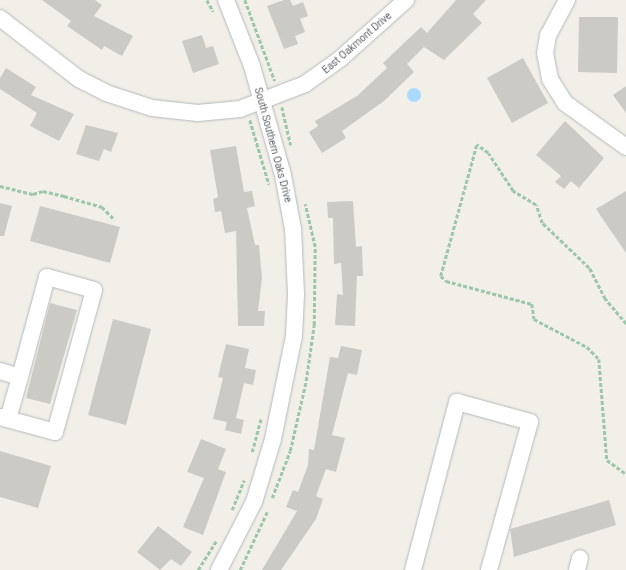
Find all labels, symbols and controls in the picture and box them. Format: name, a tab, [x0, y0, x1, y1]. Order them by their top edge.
street label: East Oakmont Drive	[320, 10, 394, 76]
street label: South Southern Oaks Drive	[252, 86, 294, 204]

